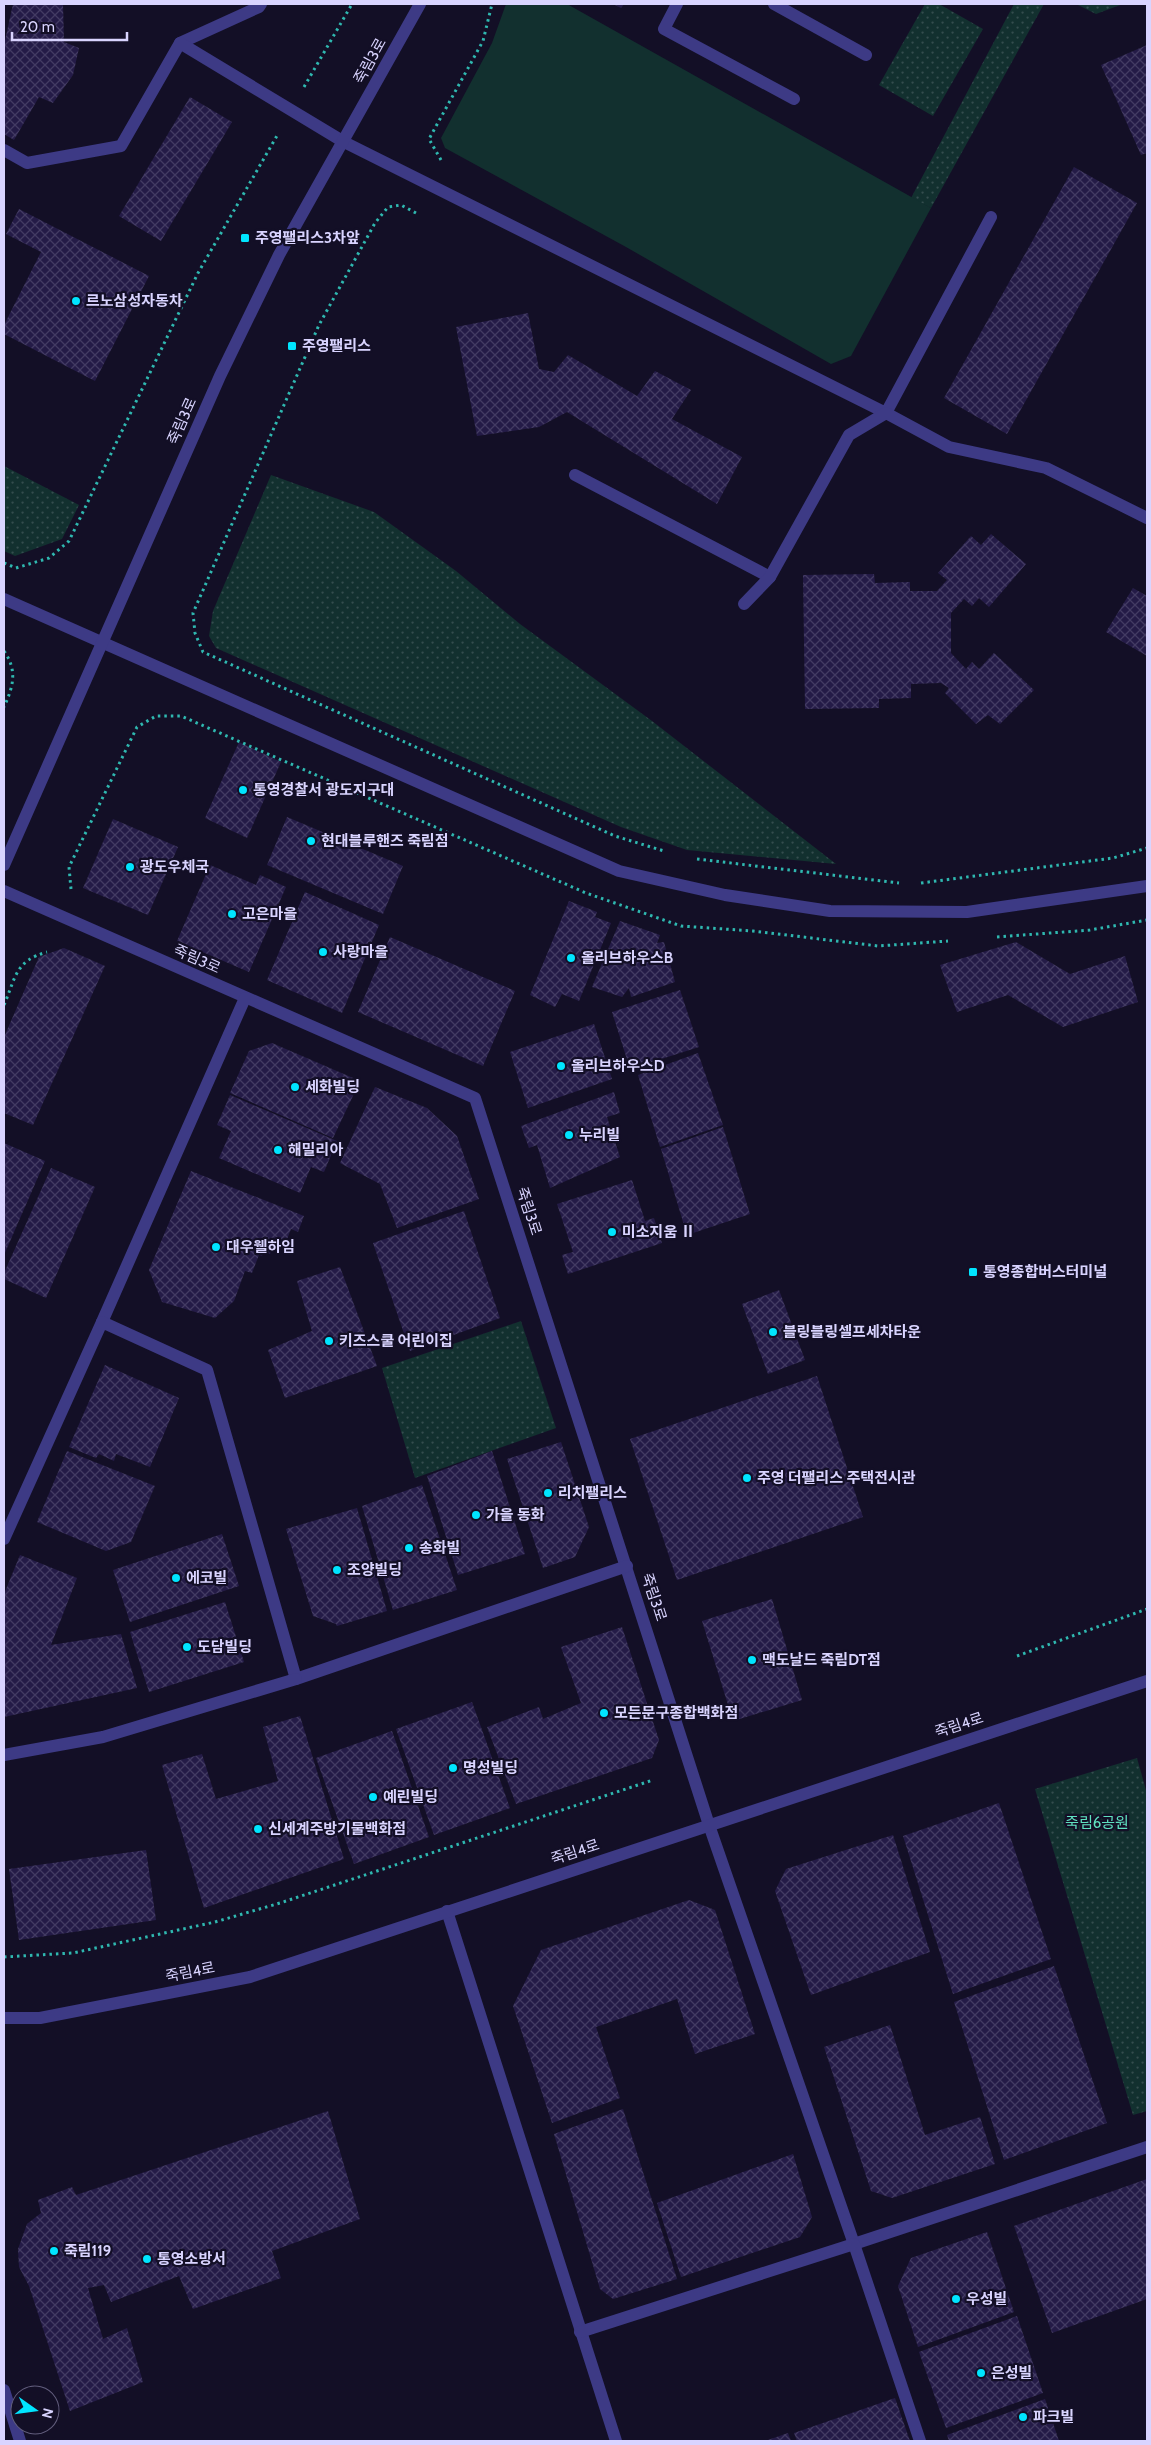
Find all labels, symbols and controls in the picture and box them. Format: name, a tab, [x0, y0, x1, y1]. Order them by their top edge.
scale bar	[12, 10, 128, 42]
text: 20 m	[20, 18, 55, 36]
street label: 죽림3로	[350, 35, 390, 87]
place label: 주영팰리스3차앞	[255, 229, 360, 247]
marker: 주영팰리스3차앞	[239, 232, 251, 244]
place label: 르노삼성자동차	[86, 292, 183, 310]
marker: 르노삼성자동차	[70, 295, 82, 307]
place label: 주영팰리스	[302, 337, 371, 355]
marker: 주영팰리스	[286, 340, 298, 352]
street label: 죽림3로	[164, 395, 200, 447]
place label: 통영경찰서 광도지구대	[253, 781, 394, 799]
marker: 통영경찰서 광도지구대	[237, 784, 249, 796]
place label: 현대블루핸즈 죽림점	[321, 832, 449, 850]
marker: 현대블루핸즈 죽림점	[305, 835, 317, 847]
place label: 광도우체국	[140, 858, 209, 876]
marker: 광도우체국	[124, 861, 136, 873]
place label: 고은마을	[242, 905, 297, 923]
marker: 고은마을	[226, 908, 238, 920]
street label: 죽림3로	[171, 941, 223, 977]
place label: 사랑마을	[333, 943, 388, 961]
marker: 사랑마을	[317, 946, 329, 958]
place label: 올리브하우스B	[581, 949, 673, 967]
marker: 올리브하우스B	[565, 952, 577, 964]
place label: 올리브하우스D	[571, 1057, 665, 1075]
marker: 올리브하우스D	[555, 1060, 567, 1072]
place label: 세화빌딩	[305, 1078, 360, 1096]
marker: 세화빌딩	[289, 1081, 301, 1093]
place label: 누리빌	[579, 1126, 620, 1144]
marker: 누리빌	[563, 1129, 575, 1141]
place label: 해밀리아	[288, 1141, 343, 1159]
marker: 해밀리아	[272, 1144, 284, 1156]
street label: 죽림3로	[513, 1185, 545, 1237]
place label: 미소지움 Ⅱ	[622, 1223, 696, 1241]
marker: 미소지움 Ⅱ	[606, 1226, 618, 1238]
place label: 대우웰하임	[226, 1238, 295, 1256]
marker: 대우웰하임	[210, 1241, 222, 1253]
place label: 통영종합버스터미널	[983, 1263, 1107, 1281]
marker: 통영종합버스터미널	[967, 1266, 979, 1278]
place label: 블링블링셀프세차타운	[783, 1323, 921, 1341]
marker: 블링블링셀프세차타운	[767, 1326, 779, 1338]
place label: 키즈스쿨 어린이집	[339, 1332, 453, 1350]
marker: 키즈스쿨 어린이집	[323, 1335, 335, 1347]
place label: 주영 더팰리스 주택전시관	[757, 1469, 916, 1487]
marker: 주영 더팰리스 주택전시관	[741, 1472, 753, 1484]
place label: 리치팰리스	[558, 1484, 627, 1502]
marker: 리치팰리스	[542, 1487, 554, 1499]
place label: 가을 동화	[486, 1506, 545, 1524]
marker: 가을 동화	[470, 1509, 482, 1521]
place label: 송화빌	[419, 1539, 460, 1557]
marker: 송화빌	[403, 1542, 415, 1554]
place label: 조양빌딩	[347, 1561, 402, 1579]
marker: 조양빌딩	[331, 1564, 343, 1576]
place label: 에코빌	[186, 1569, 227, 1587]
street label: 죽림3로	[638, 1571, 670, 1623]
marker: 에코빌	[170, 1572, 182, 1584]
place label: 도담빌딩	[197, 1638, 252, 1656]
marker: 도담빌딩	[181, 1641, 193, 1653]
place label: 맥도날드 죽림DT점	[762, 1651, 881, 1669]
marker: 맥도날드 죽림DT점	[746, 1654, 758, 1666]
place label: 모든문구종합백화점	[614, 1704, 738, 1722]
marker: 모든문구종합백화점	[598, 1707, 610, 1719]
street label: 죽림4로	[932, 1709, 986, 1741]
place label: 명성빌딩	[463, 1759, 518, 1777]
marker: 명성빌딩	[447, 1762, 459, 1774]
place label: 예린빌딩	[383, 1788, 438, 1806]
marker: 예린빌딩	[367, 1791, 379, 1803]
park label: 죽림6공원	[1065, 1814, 1129, 1832]
place label: 신세계주방기물백화점	[268, 1820, 406, 1838]
marker: 신세계주방기물백화점	[252, 1823, 264, 1835]
street label: 죽림4로	[548, 1836, 602, 1868]
street label: 죽림4로	[164, 1958, 216, 1986]
place label: 죽림119	[64, 2242, 111, 2260]
marker: 죽림119	[48, 2245, 60, 2257]
place label: 통영소방서	[157, 2250, 226, 2268]
marker: 통영소방서	[141, 2253, 153, 2265]
place label: 우성빌	[966, 2290, 1007, 2308]
marker: 우성빌	[950, 2293, 962, 2305]
place label: 은성빌	[991, 2364, 1032, 2382]
marker: 은성빌	[975, 2367, 987, 2379]
north arrow	[10, 2385, 60, 2435]
text: N	[38, 2406, 58, 2420]
place label: 파크빌	[1033, 2408, 1074, 2426]
marker: 파크빌	[1017, 2411, 1029, 2423]

